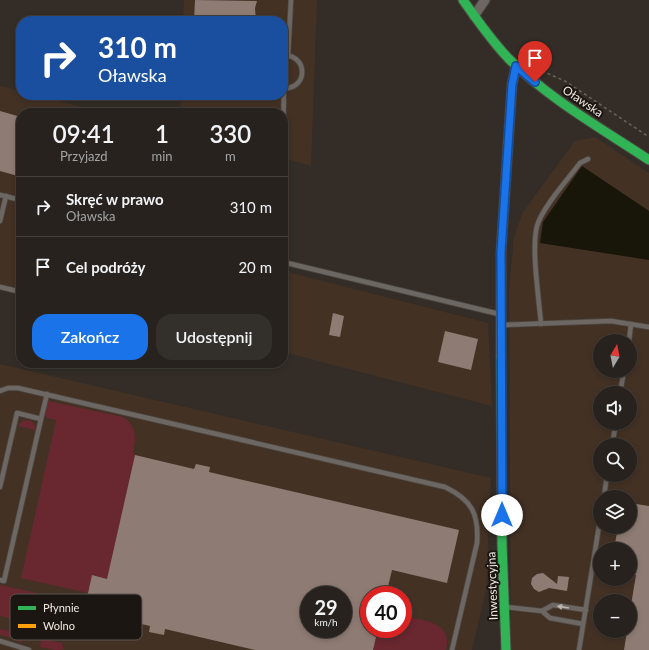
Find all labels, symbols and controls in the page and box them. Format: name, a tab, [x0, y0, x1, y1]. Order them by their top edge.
text: 310 m	[98, 30, 177, 64]
icon: right	[32, 32, 84, 84]
pin	[518, 41, 552, 82]
icon: arrive	[524, 47, 546, 69]
text: Oławska	[98, 64, 167, 86]
street label: Oławska	[560, 82, 606, 120]
text: 09:41	[53, 119, 115, 148]
text: 1	[155, 119, 169, 148]
text: 330	[209, 119, 251, 148]
text: Przyjazd	[60, 148, 108, 164]
text: min	[151, 148, 173, 164]
text: m	[225, 148, 236, 164]
text: Skręć w prawo	[66, 190, 164, 208]
icon: right	[32, 196, 54, 218]
text: 310 m	[230, 198, 272, 216]
text: Oławska	[66, 208, 116, 224]
icon: arrive	[32, 256, 54, 278]
text: Cel podróży	[66, 258, 145, 276]
text: 20 m	[238, 258, 272, 276]
button: Zakończ	[32, 314, 148, 360]
button: Udostępnij	[156, 314, 272, 360]
north arrow	[593, 334, 637, 378]
map controls	[593, 334, 637, 638]
button: sound	[593, 386, 637, 430]
button: search	[593, 438, 637, 482]
button: layers	[593, 490, 637, 534]
position arrow	[481, 494, 523, 536]
button: +	[593, 542, 637, 586]
street label: Inwestycyjna	[483, 551, 501, 621]
speed limit sign: 40	[360, 586, 412, 638]
legend	[10, 594, 142, 640]
button: −	[593, 594, 637, 638]
text: 29	[314, 595, 338, 619]
text: Płynnie	[43, 601, 80, 614]
one-way arrow	[557, 604, 569, 610]
text: km/h	[314, 616, 338, 628]
text: Wolno	[43, 619, 75, 632]

